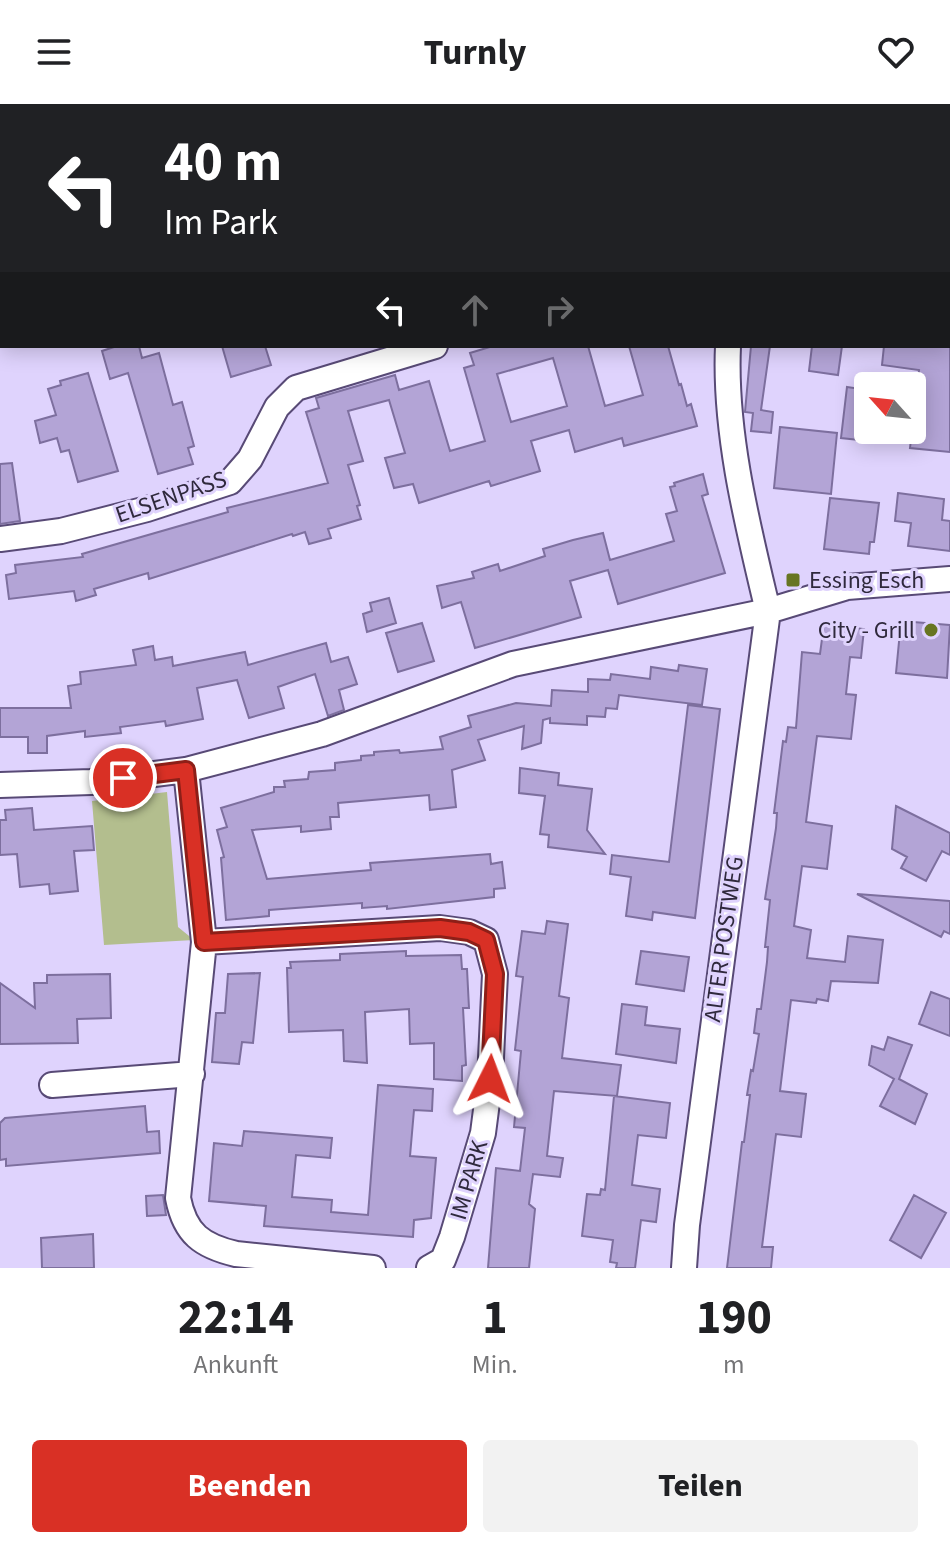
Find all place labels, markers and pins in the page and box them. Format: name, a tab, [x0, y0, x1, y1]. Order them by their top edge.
place label: Essing Esch	[809, 563, 924, 598]
marker: Essing Esch	[784, 571, 802, 589]
place label: City - Grill	[818, 613, 915, 648]
marker: City - Grill	[922, 621, 940, 639]
pin	[89, 744, 157, 812]

